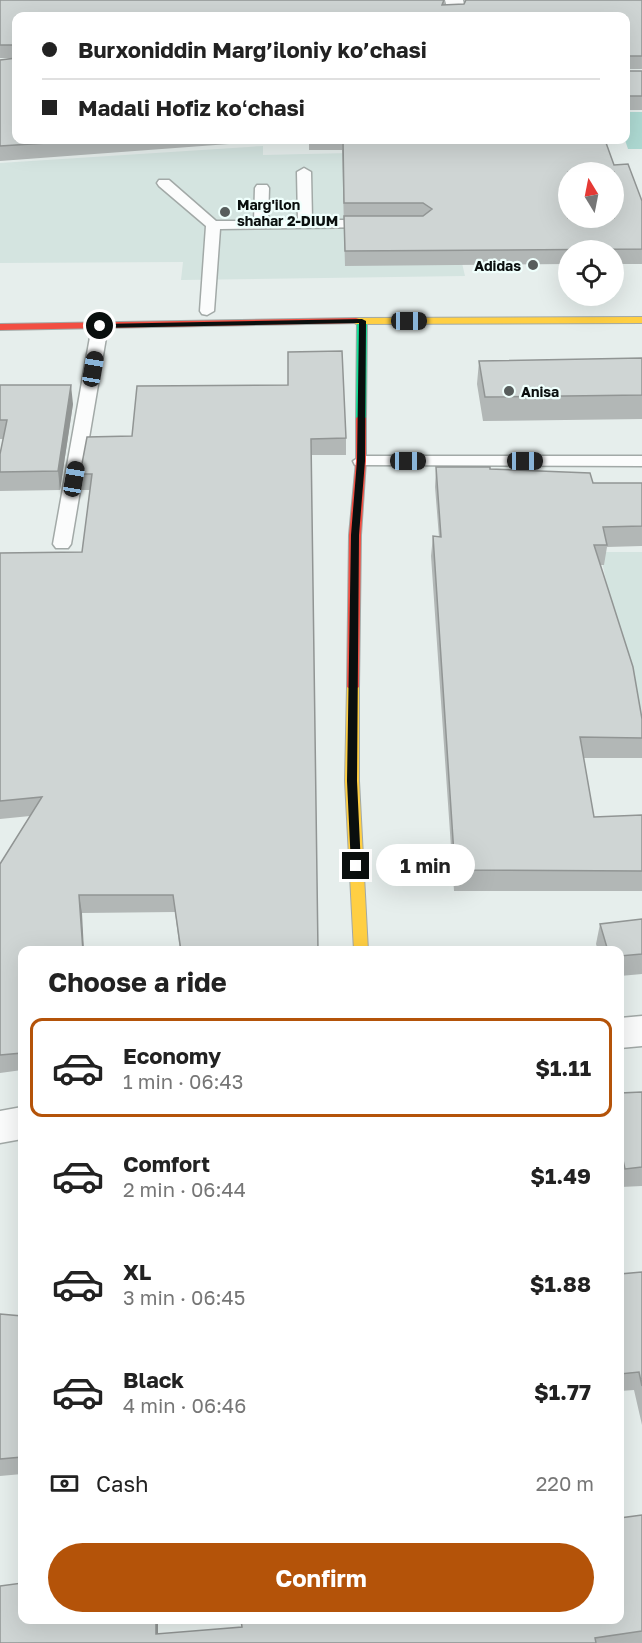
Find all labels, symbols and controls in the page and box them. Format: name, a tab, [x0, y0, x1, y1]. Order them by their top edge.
text: Burxoniddin Marg’iloniy ko’chasi	[78, 36, 427, 63]
text: Madali Hofiz koʻchasi	[78, 94, 305, 121]
north arrow	[558, 162, 624, 228]
map controls	[558, 162, 624, 306]
place label: Marg'ilon shahar 2-DIUM	[237, 196, 338, 229]
marker: Marg'ilon shahar 2-DIUM	[218, 205, 232, 219]
button: locate	[558, 240, 624, 306]
place label: Adidas	[474, 257, 521, 274]
marker: Adidas	[526, 258, 540, 272]
route start	[86, 312, 113, 339]
car	[391, 312, 427, 330]
car	[81, 350, 105, 388]
place label: Anisa	[521, 383, 559, 400]
marker: Anisa	[502, 384, 516, 398]
car	[390, 452, 426, 470]
car	[507, 452, 543, 470]
car	[62, 460, 86, 498]
callout: 1 min	[377, 845, 476, 887]
route end	[342, 852, 369, 879]
text: 1 min	[400, 853, 451, 877]
text: Choose a ride	[48, 966, 227, 998]
icon: car	[51, 1041, 105, 1095]
text: Economy	[123, 1042, 221, 1069]
text: $1.11	[535, 1054, 591, 1081]
text: 1 min · 06:43	[123, 1069, 243, 1093]
icon: car	[51, 1149, 105, 1203]
text: Comfort	[123, 1150, 210, 1177]
text: $1.49	[530, 1162, 591, 1189]
text: 2 min · 06:44	[123, 1177, 246, 1201]
icon: car	[51, 1257, 105, 1311]
text: XL	[123, 1258, 151, 1285]
text: $1.88	[530, 1270, 591, 1297]
text: 3 min · 06:45	[123, 1285, 245, 1309]
icon: car	[51, 1365, 105, 1419]
text: Black	[123, 1366, 184, 1393]
text: $1.77	[534, 1378, 591, 1405]
text: 4 min · 06:46	[123, 1393, 246, 1417]
icon: cash	[48, 1467, 81, 1500]
text: Cash	[96, 1470, 149, 1497]
text: 220 m	[536, 1471, 594, 1495]
button: Confirm	[48, 1543, 594, 1612]

